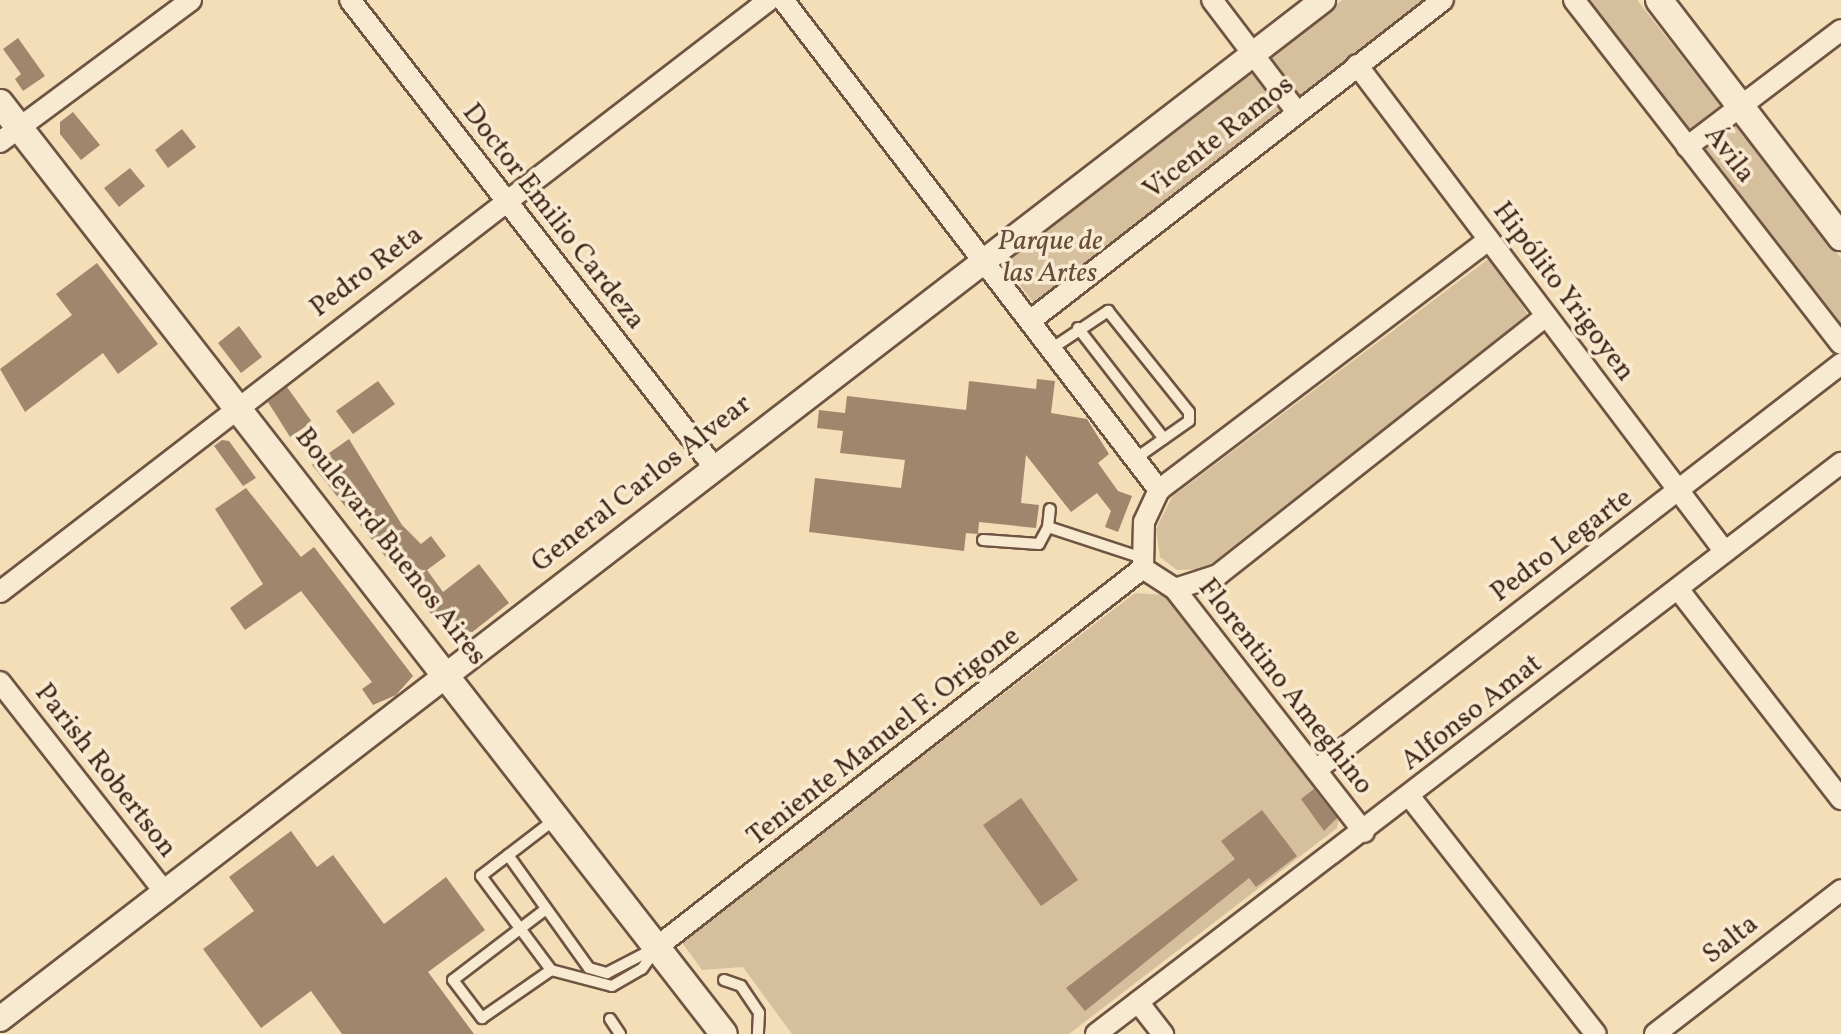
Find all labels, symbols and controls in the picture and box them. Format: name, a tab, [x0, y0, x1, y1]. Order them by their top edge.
street label: Vicente Ramos	[1137, 69, 1301, 207]
street label: Doctor Emilio Cardeza	[454, 97, 652, 337]
street label: Ávila	[1696, 120, 1762, 190]
street label: Hipólito Yrigoyen	[1484, 195, 1642, 389]
street label: Pedro Reta	[304, 219, 430, 325]
park label: Parque de las Artes	[998, 225, 1102, 291]
street label: General Carlos Alvear	[525, 388, 759, 580]
street label: Boulevard Buenos Aires	[287, 422, 493, 672]
street label: Pedro Legarte	[1485, 482, 1639, 610]
street label: Florentino Ameghino	[1190, 572, 1380, 802]
street label: Teniente Manuel F. Origone	[741, 620, 1027, 854]
street label: Alfonso Amat	[1395, 648, 1549, 778]
street label: Parish Robertson	[27, 677, 183, 865]
street label: Salta	[1696, 908, 1766, 972]

